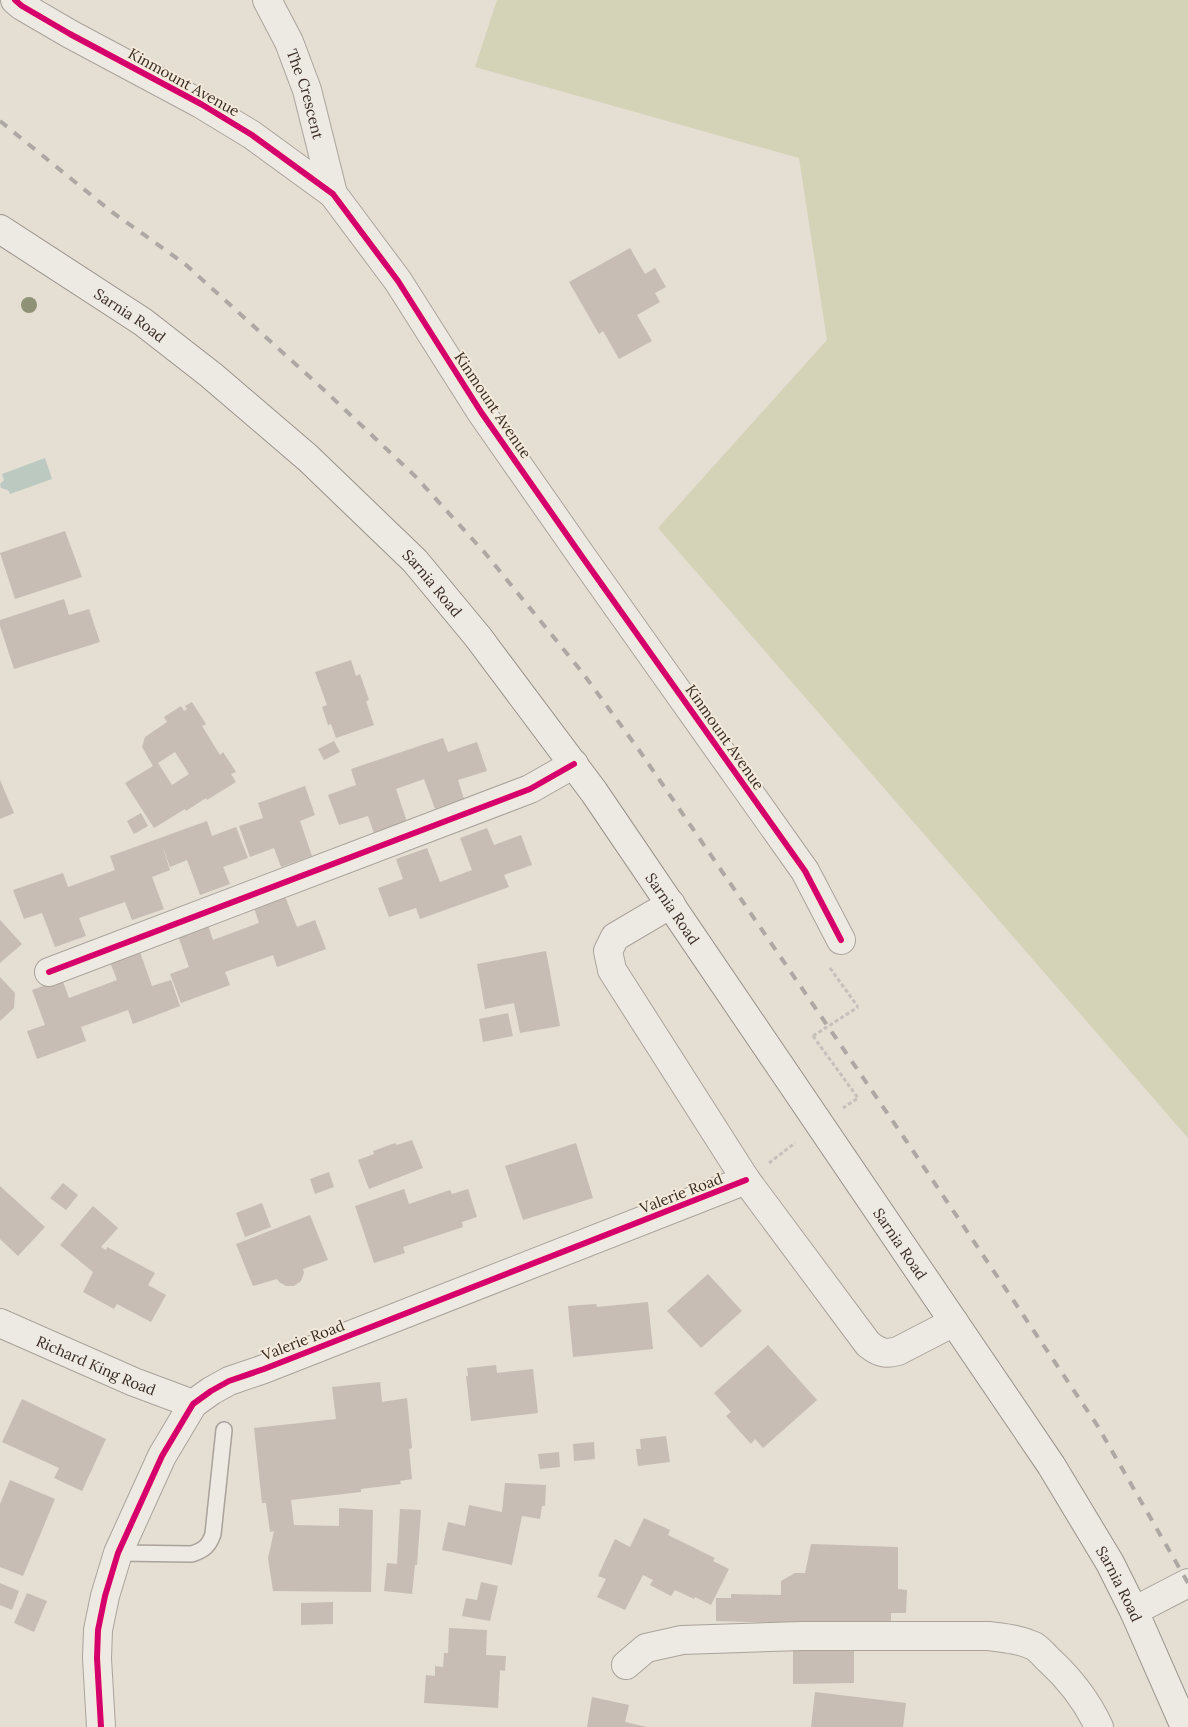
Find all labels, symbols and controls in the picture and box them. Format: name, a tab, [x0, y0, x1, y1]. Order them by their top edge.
street label: Kinmount Avenue	[125, 44, 243, 120]
street label: The Crescent	[283, 46, 328, 141]
street label: Sarnia Road	[91, 284, 170, 346]
street label: Kinmount Avenue	[450, 348, 536, 462]
street label: Sarnia Road	[399, 545, 467, 620]
street label: Kinmount Avenue	[682, 681, 768, 793]
street label: Sarnia Road	[642, 869, 704, 948]
street label: Valerie Road	[636, 1169, 725, 1218]
street label: Sarnia Road	[869, 1204, 932, 1283]
street label: Valerie Road	[258, 1316, 347, 1365]
street label: Richard King Road	[34, 1331, 159, 1399]
street label: Sarnia Road	[1092, 1542, 1147, 1624]

